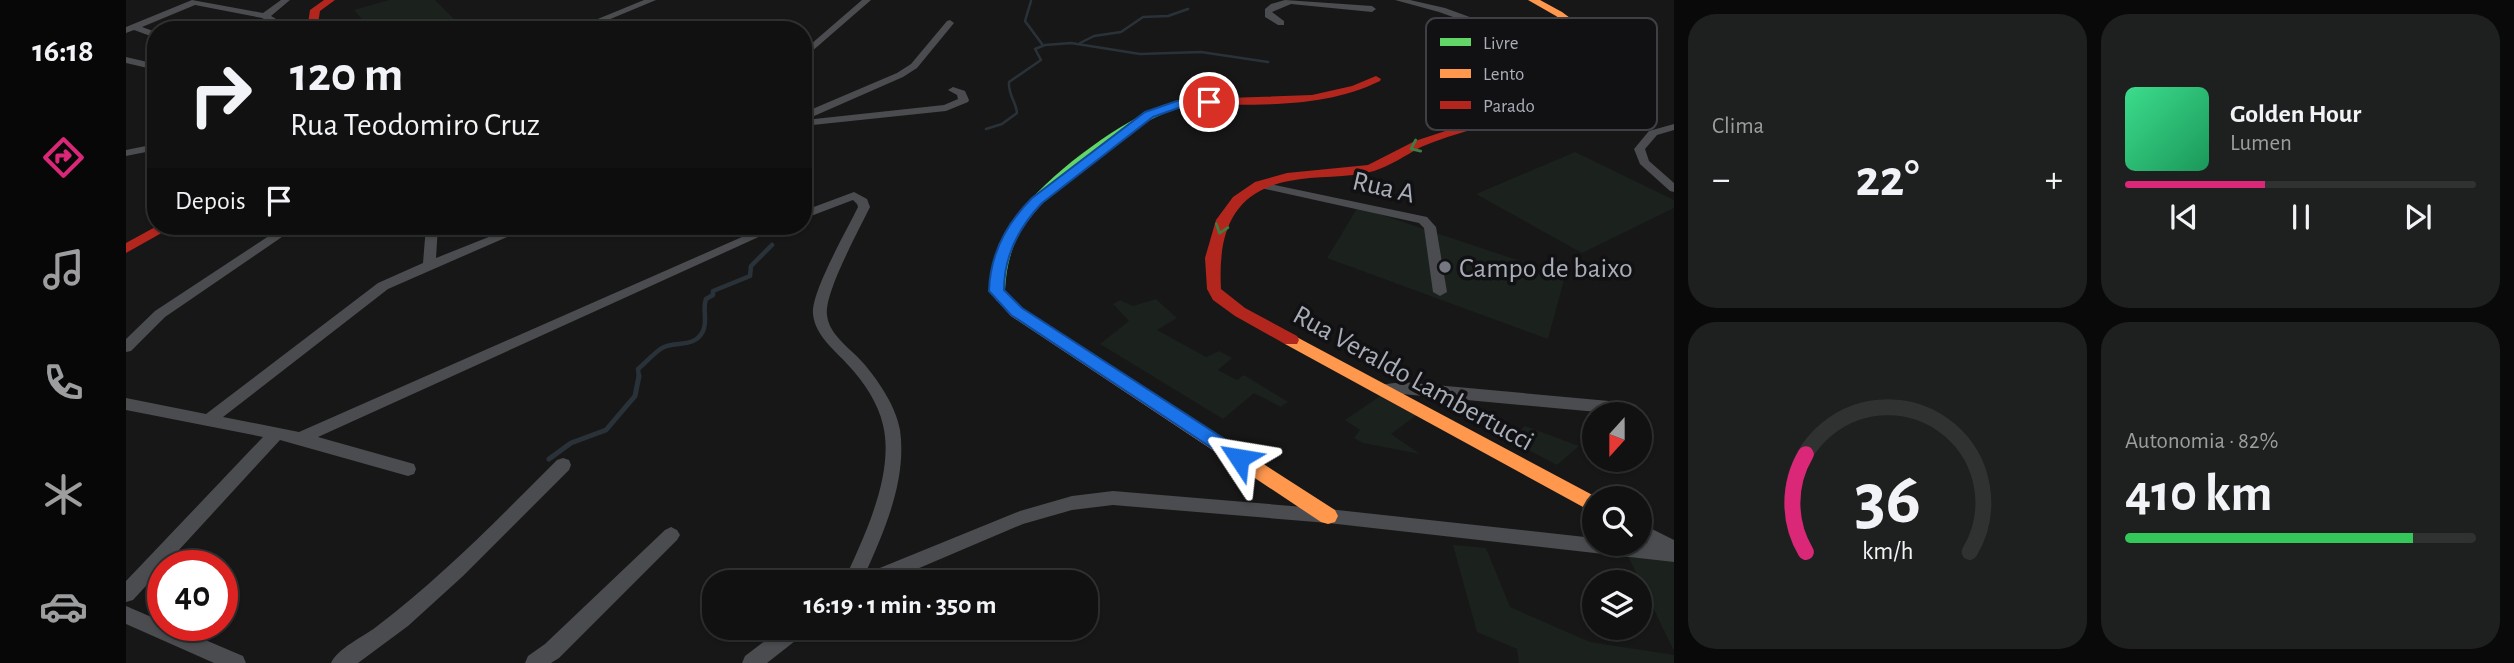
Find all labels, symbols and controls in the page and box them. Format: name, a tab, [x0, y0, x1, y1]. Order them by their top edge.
legend	[1426, 18, 1657, 130]
text: Livre	[1483, 34, 1518, 53]
text: 16:18	[32, 35, 94, 67]
icon: right	[175, 49, 266, 140]
text: 120 m	[290, 51, 403, 100]
text: Lento	[1483, 65, 1524, 84]
pin	[1179, 72, 1239, 132]
icon: arrive	[1190, 83, 1228, 121]
text: Parado	[1483, 97, 1535, 116]
text: Golden Hour	[2230, 101, 2361, 127]
text: Rua Teodomiro Cruz	[290, 109, 540, 141]
text: Clima	[1712, 115, 1764, 138]
text: Lumen	[2230, 132, 2292, 155]
icon: directions	[39, 133, 88, 182]
one-way arrow	[1410, 139, 1422, 153]
text: 22°	[1855, 153, 1920, 205]
text: −	[1712, 161, 1730, 199]
text: +	[2045, 161, 2063, 199]
street label: Rua A	[1350, 167, 1417, 209]
icon: arrive	[260, 182, 298, 220]
text: Depois	[175, 188, 246, 214]
icon: previous	[2165, 198, 2203, 236]
icon: pause	[2282, 198, 2320, 236]
icon: next	[2399, 198, 2437, 236]
one-way arrow	[1215, 223, 1229, 235]
icon: music	[39, 245, 88, 294]
place label: Campo de baixo	[1459, 255, 1633, 283]
marker: Campo de baixo	[1437, 259, 1453, 275]
street label: Rua Veraldo Lambertucci	[1288, 301, 1538, 457]
icon: phone	[39, 358, 88, 407]
north arrow	[1582, 402, 1652, 472]
map controls	[1582, 402, 1652, 640]
position arrow	[1202, 421, 1276, 495]
text: Autonomia · 82%	[2125, 430, 2278, 453]
text: 36	[1854, 464, 1921, 537]
text: 410 km	[2125, 468, 2273, 520]
icon: climate	[39, 470, 88, 519]
button: search	[1582, 486, 1652, 556]
text: km/h	[1862, 538, 1913, 563]
speed limit sign: 40	[147, 550, 238, 641]
button: layers	[1582, 570, 1652, 640]
icon: car	[39, 582, 88, 631]
text: 16:19 · 1 min · 350 m	[803, 592, 997, 618]

